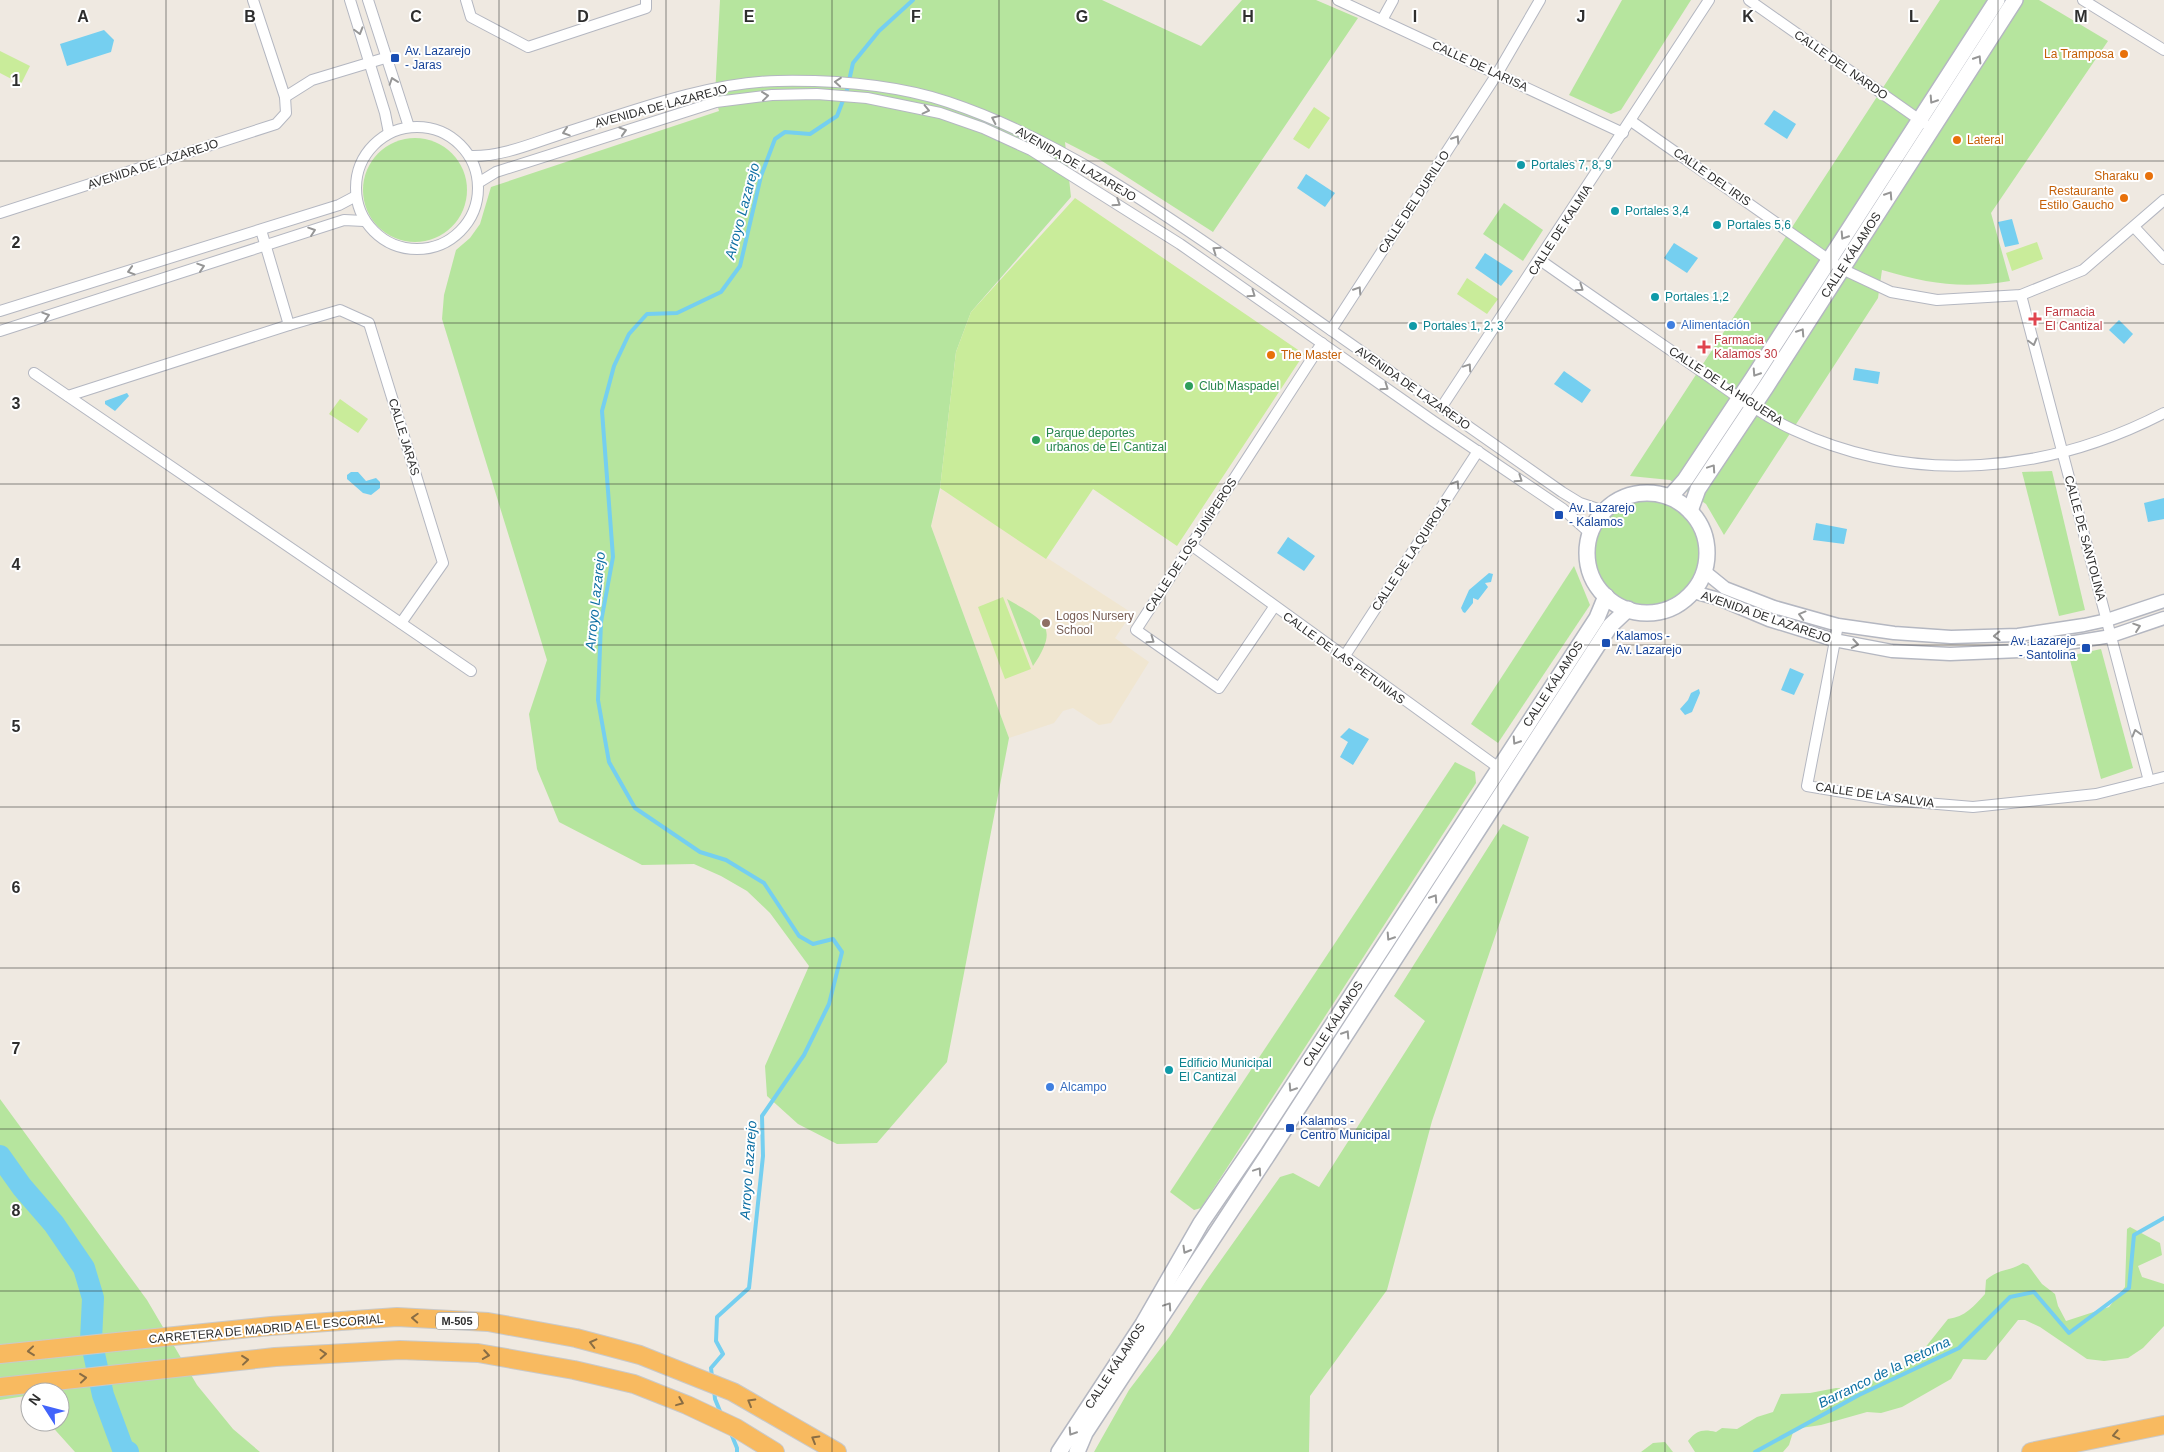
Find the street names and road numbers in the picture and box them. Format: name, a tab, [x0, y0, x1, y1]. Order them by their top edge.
street label: CALLE DEL NARDO	[1792, 27, 1890, 103]
street label: CALLE DE LARISA	[1430, 38, 1530, 94]
street label: AVENIDA DE LAZAREJO	[593, 82, 729, 130]
street label: AVENIDA DE LAZAREJO	[1013, 124, 1139, 204]
street label: AVENIDA DE LAZAREJO	[86, 136, 220, 192]
street label: CALLE DEL IRIS	[1671, 145, 1753, 209]
street label: CALLE DEL DURILLO	[1376, 148, 1452, 256]
street label: CALLE DE KALMIA	[1525, 182, 1595, 278]
street label: CALLE KÁLAMOS	[1817, 209, 1884, 300]
street label: AVENIDA DE LAZAREJO	[1353, 343, 1473, 433]
street label: CALLE DE LA HIGUERA	[1666, 344, 1786, 428]
street label: CALLE JARAS	[386, 397, 422, 477]
street label: CALLE DE SANTOLINA	[2062, 474, 2108, 602]
street label: CALLE DE LOS JUNÍPEROS	[1141, 475, 1240, 615]
street label: CALLE DE LA QUIROLA	[1369, 495, 1453, 613]
street label: AVENIDA DE LAZAREJO	[1699, 588, 1833, 646]
street label: CALLE DE LAS PETUNIAS	[1280, 609, 1408, 707]
street label: CALLE KÁLAMOS	[1519, 638, 1586, 729]
street label: CALLE DE LA SALVIA	[1815, 780, 1935, 810]
street label: CALLE KÁLAMOS	[1299, 978, 1366, 1069]
street label: CARRETERA DE MADRID A EL ESCORIAL	[148, 1312, 384, 1346]
road number: M-505	[436, 1312, 478, 1330]
street label: CALLE KÁLAMOS	[1081, 1320, 1148, 1411]

